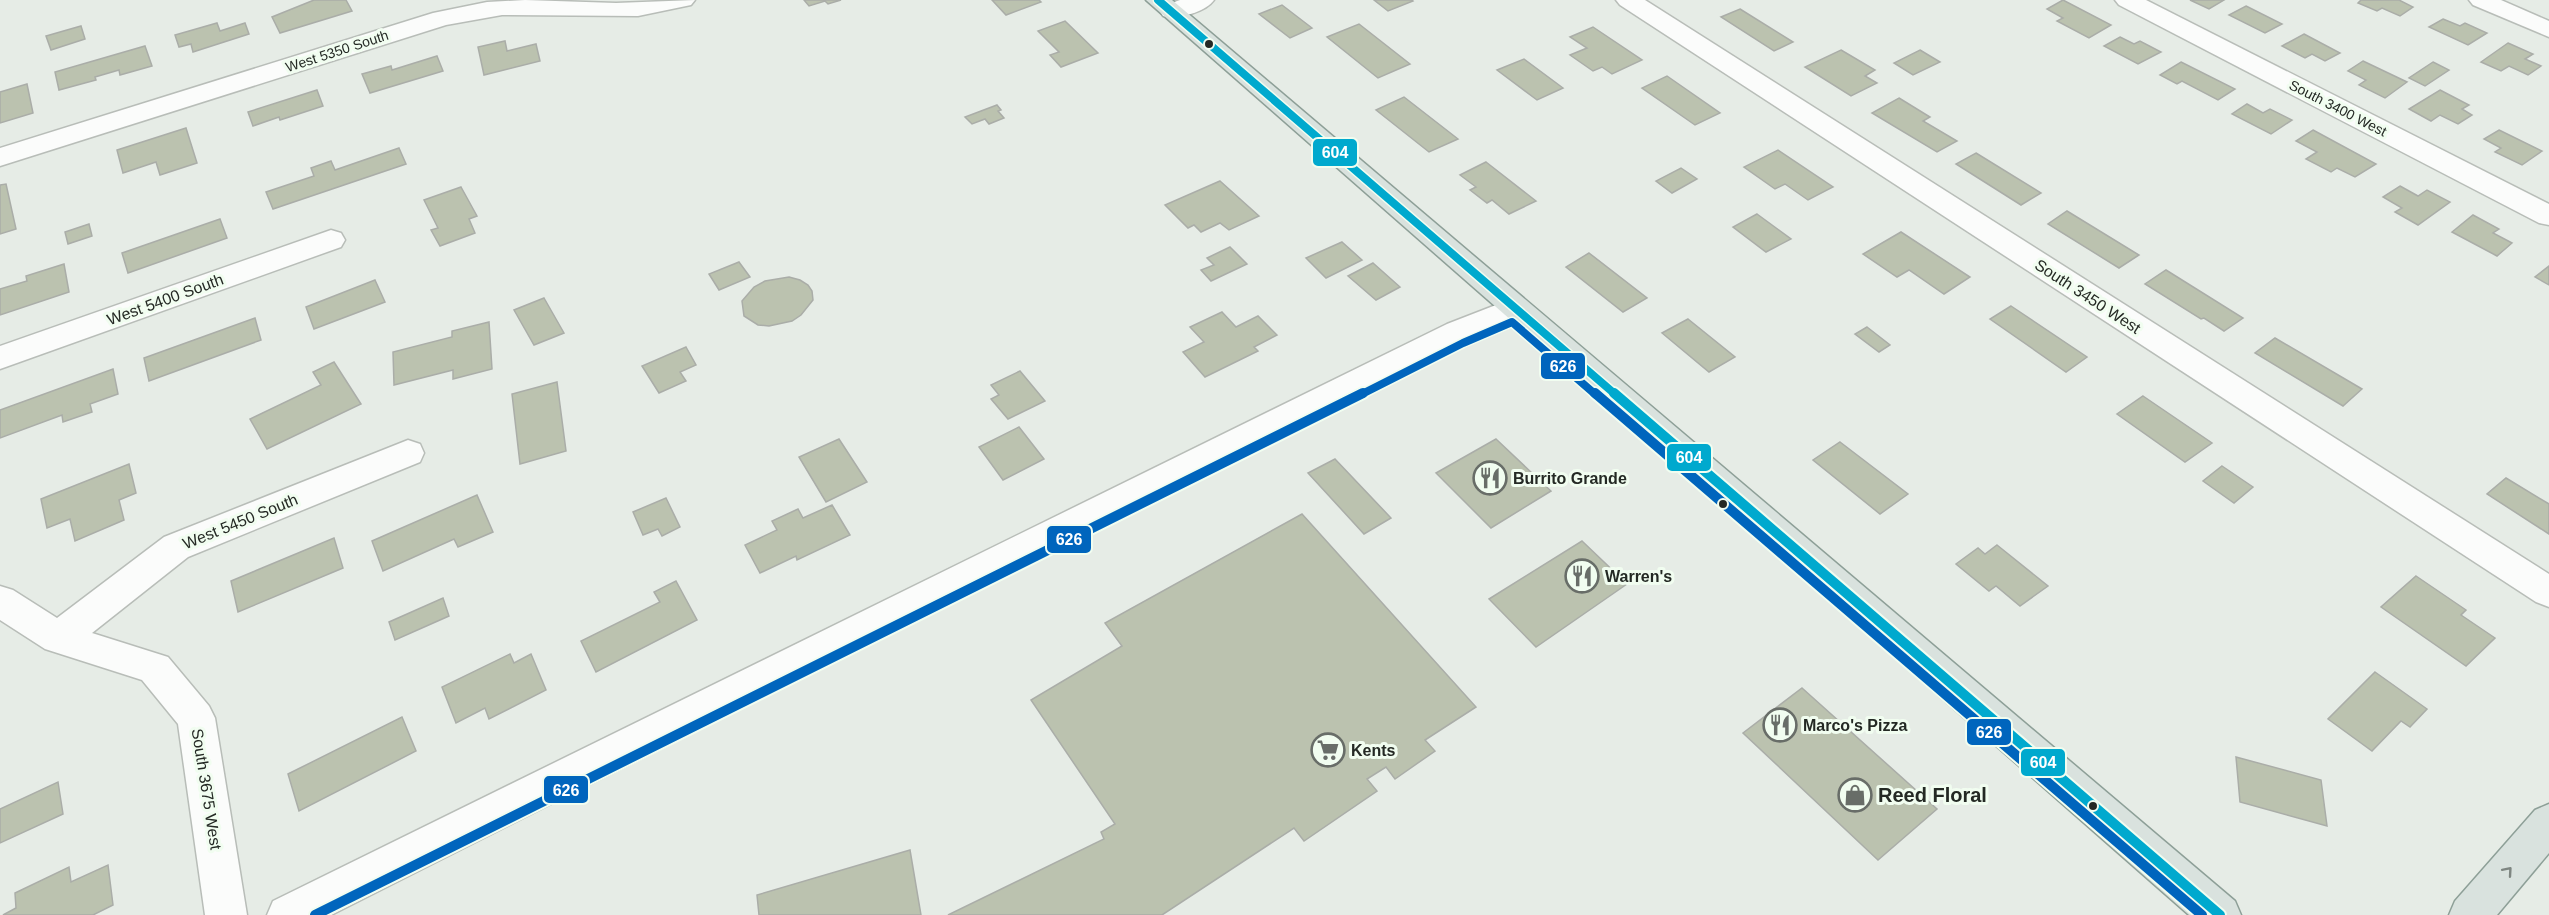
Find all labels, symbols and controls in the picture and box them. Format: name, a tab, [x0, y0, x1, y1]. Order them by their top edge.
street label: West 5350 South	[284, 27, 390, 75]
unlabelled marker	[1203, 38, 1215, 50]
street label: South 3400 West	[2287, 77, 2389, 139]
line badge: 604	[1312, 138, 1358, 167]
text: 604	[1322, 144, 1348, 161]
street label: South 3450 West	[2032, 256, 2144, 337]
street label: West 5400 South	[105, 271, 226, 328]
line badge: 626	[1540, 352, 1586, 380]
text: 626	[1550, 358, 1576, 375]
line badge: 604	[1666, 443, 1712, 472]
text: 604	[1676, 449, 1702, 466]
restaurant icon: Burrito Grande	[1472, 460, 1508, 496]
place label: Burrito Grande	[1513, 470, 1627, 487]
street label: West 5450 South	[180, 491, 300, 552]
unlabelled marker	[1717, 498, 1729, 510]
line badge: 626	[1046, 525, 1092, 554]
text: 626	[1056, 531, 1082, 548]
restaurant icon: Warren's	[1564, 558, 1600, 594]
place label: Warren's	[1605, 568, 1672, 585]
restaurant icon: Marco's Pizza	[1762, 707, 1798, 743]
place label: Marco's Pizza	[1803, 717, 1907, 734]
line badge: 626	[1966, 718, 2012, 746]
text: 626	[1976, 724, 2002, 741]
street label: South 3675 West	[189, 727, 225, 851]
supermarket icon: Kents	[1310, 732, 1346, 768]
place label: Kents	[1351, 742, 1396, 759]
line badge: 604	[2020, 748, 2066, 777]
text: 604	[2030, 754, 2056, 771]
line badge: 626	[543, 775, 589, 804]
shop icon: Reed Floral	[1837, 777, 1873, 813]
text: 626	[553, 782, 579, 799]
place label: Reed Floral	[1878, 784, 1987, 806]
unlabelled marker	[2087, 800, 2099, 812]
one-way arrow	[2501, 867, 2512, 878]

